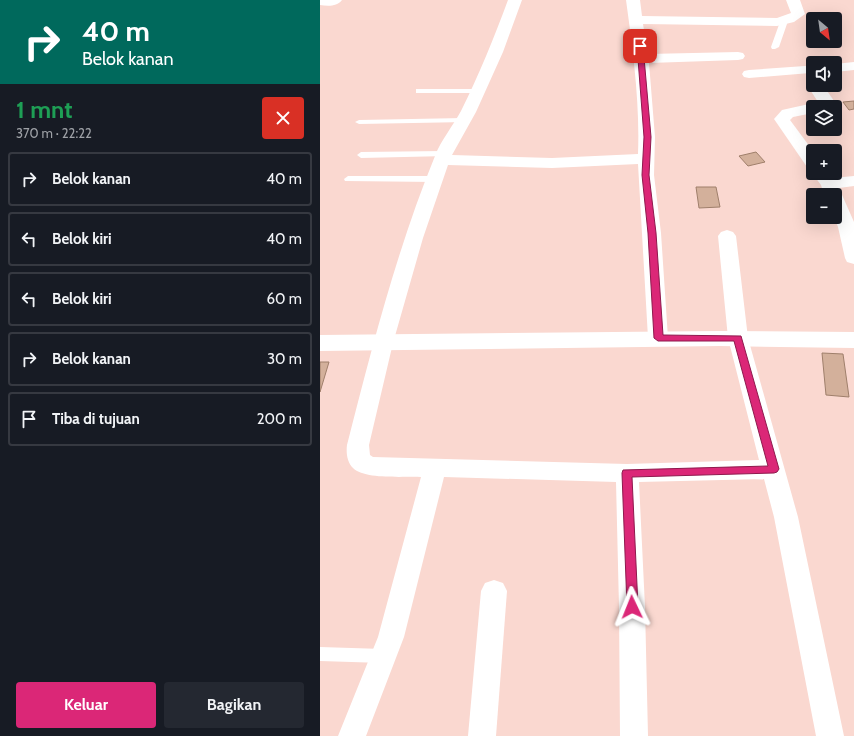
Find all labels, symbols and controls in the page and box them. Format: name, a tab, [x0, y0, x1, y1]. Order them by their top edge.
north arrow	[806, 12, 842, 48]
map controls	[806, 12, 842, 224]
text: 40 m	[82, 14, 150, 48]
icon: right	[16, 16, 68, 68]
pin	[623, 29, 657, 63]
icon: arrive	[629, 35, 651, 57]
text: Belok kanan	[82, 48, 174, 70]
button: sound	[806, 56, 842, 92]
text: 1 mnt	[16, 95, 72, 124]
button: close	[262, 97, 304, 139]
button: layers	[806, 100, 842, 136]
text: 370 m · 22:22	[16, 125, 92, 141]
button: +	[806, 144, 842, 180]
icon: right	[18, 168, 40, 190]
text: Belok kanan	[52, 170, 131, 188]
text: 40 m	[266, 170, 302, 188]
button: −	[806, 188, 842, 224]
icon: left	[18, 228, 40, 250]
text: Belok kiri	[52, 230, 112, 248]
text: 40 m	[266, 230, 302, 248]
icon: left	[18, 288, 40, 310]
text: Belok kiri	[52, 290, 112, 308]
text: 60 m	[266, 290, 302, 308]
icon: right	[18, 348, 40, 370]
text: Belok kanan	[52, 350, 131, 368]
text: 30 m	[267, 350, 302, 368]
icon: arrive	[18, 408, 40, 430]
text: Tiba di tujuan	[52, 410, 140, 428]
text: 200 m	[257, 410, 302, 428]
position arrow	[611, 586, 653, 628]
button: Keluar	[16, 682, 156, 728]
button: Bagikan	[164, 682, 304, 728]

